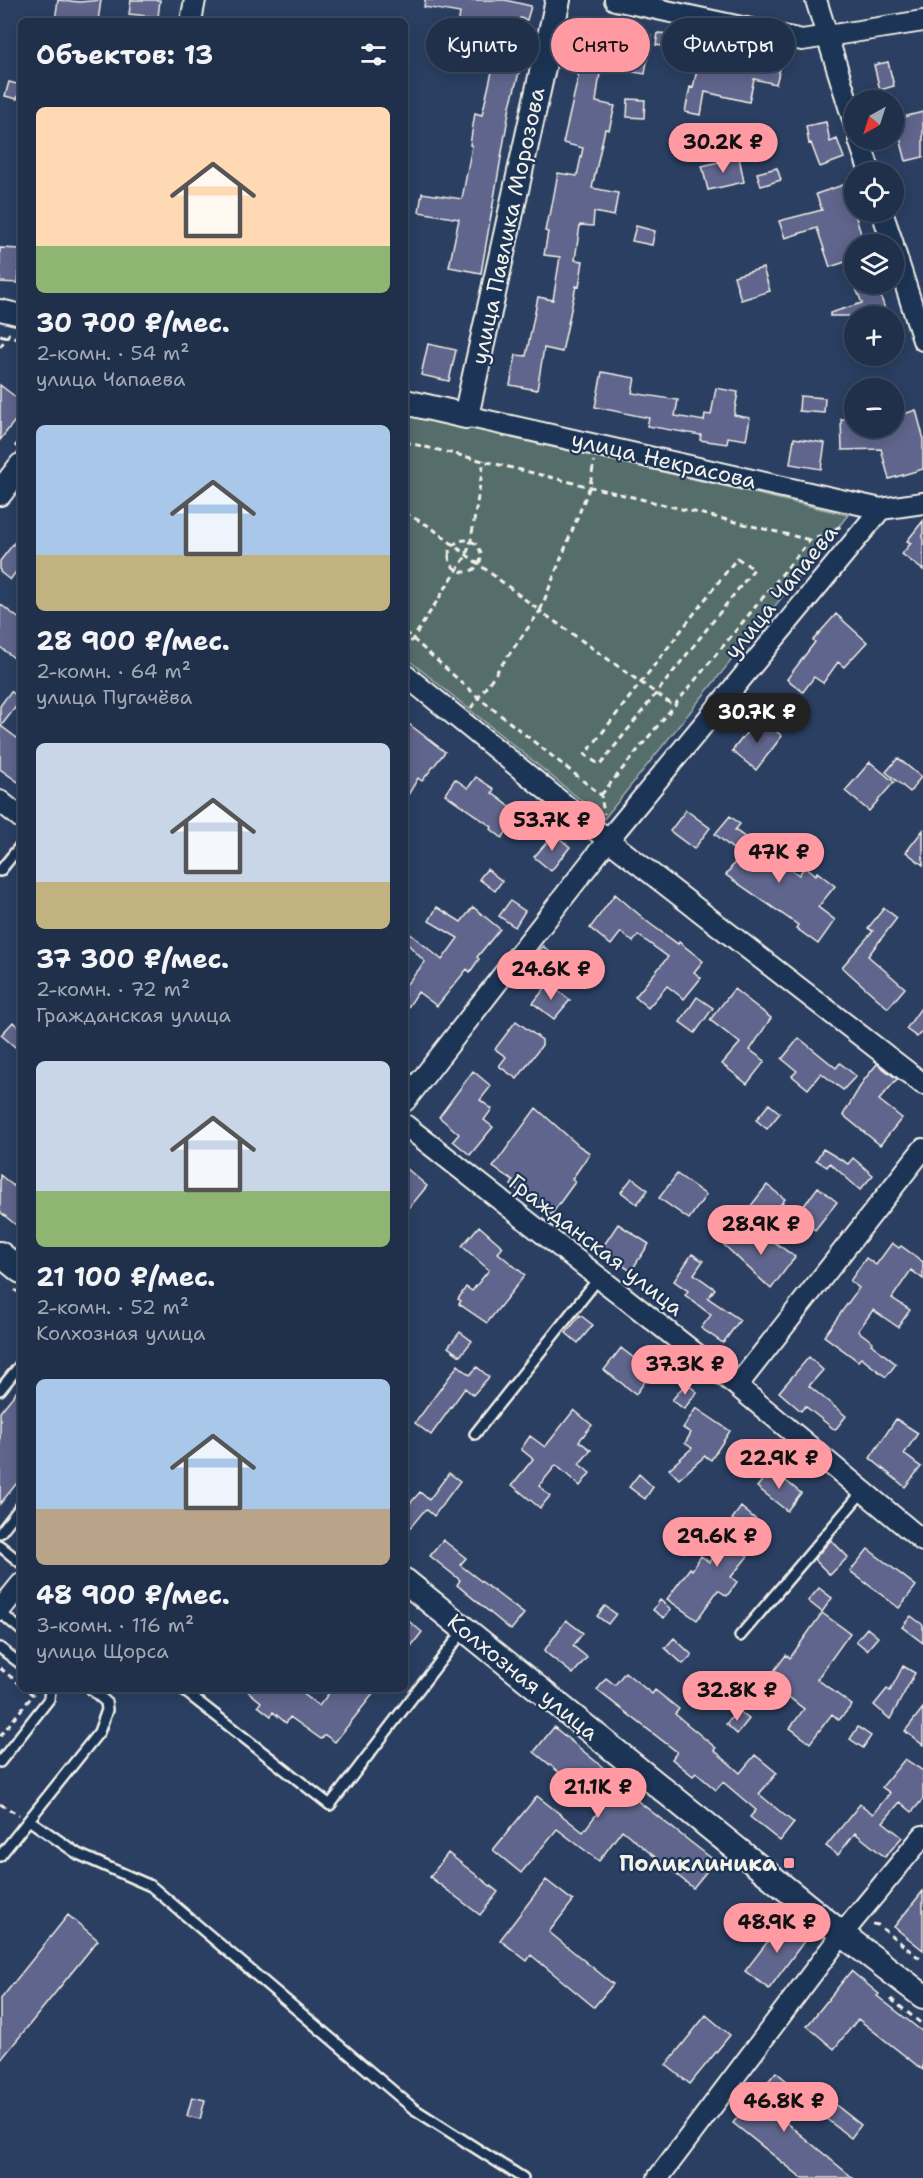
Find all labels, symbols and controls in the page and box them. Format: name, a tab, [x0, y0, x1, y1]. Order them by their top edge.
chip: Купить	[426, 18, 539, 72]
chip: Снять	[551, 18, 650, 72]
chip: Фильтры	[662, 18, 795, 72]
text: Объектов: 13	[36, 37, 213, 72]
icon: filters	[357, 38, 390, 71]
street label: улица Павлика Морозова	[464, 85, 552, 367]
north arrow	[844, 90, 904, 150]
map controls	[844, 90, 904, 438]
pin: 30.2K ₽	[668, 123, 778, 174]
text: 30.2K ₽	[683, 129, 763, 155]
icon: home	[159, 146, 267, 254]
button: locate	[844, 162, 904, 222]
button: layers	[844, 234, 904, 294]
text: 30 700 ₽/мес.	[36, 305, 230, 340]
button: +	[844, 306, 904, 366]
text: 2-комн. · 54 m²	[36, 340, 190, 366]
text: улица Чапаева	[36, 366, 186, 392]
button: −	[844, 378, 904, 438]
street label: улица Некрасова	[569, 425, 760, 495]
icon: home	[159, 464, 267, 572]
street label: улица Чапаева	[718, 519, 844, 665]
text: 28 900 ₽/мес.	[36, 623, 230, 658]
text: 2-комн. · 64 m²	[36, 658, 191, 684]
text: улица Пугачёва	[36, 684, 192, 710]
pin: 30.7K ₽	[702, 693, 812, 744]
text: 30.7K ₽	[718, 699, 796, 725]
icon: home	[159, 782, 267, 890]
pin: 53.7K ₽	[497, 801, 607, 852]
text: 53.7K ₽	[513, 807, 591, 833]
pin: 47K ₽	[737, 833, 821, 884]
text: 47K ₽	[748, 839, 810, 865]
text: 37 300 ₽/мес.	[36, 941, 229, 976]
pin: 24.6K ₽	[496, 950, 606, 1001]
text: 24.6K ₽	[511, 956, 591, 982]
text: 2-комн. · 72 m²	[36, 976, 190, 1002]
text: Гражданская улица	[36, 1002, 231, 1028]
icon: home	[159, 1100, 267, 1208]
street label: Гражданская улица	[503, 1168, 690, 1323]
pin: 28.9K ₽	[706, 1205, 816, 1256]
text: 28.9K ₽	[722, 1211, 800, 1237]
text: 21 100 ₽/мес.	[36, 1259, 215, 1294]
text: 2-комн. · 52 m²	[36, 1294, 189, 1320]
text: Колхозная улица	[36, 1320, 206, 1346]
pin: 37.3K ₽	[630, 1345, 740, 1396]
text: 37.3K ₽	[645, 1351, 725, 1377]
icon: home	[159, 1418, 267, 1526]
pin: 22.9K ₽	[724, 1439, 834, 1490]
text: 22.9K ₽	[739, 1445, 819, 1471]
pin: 29.6K ₽	[662, 1517, 772, 1568]
text: 29.6K ₽	[677, 1523, 757, 1549]
text: 48 900 ₽/мес.	[36, 1577, 230, 1612]
street label: Колхозная улица	[441, 1607, 605, 1747]
text: 3-комн. · 116 m²	[36, 1612, 194, 1638]
text: улица Щорса	[36, 1638, 169, 1664]
pin: 32.8K ₽	[682, 1671, 792, 1722]
text: 32.8K ₽	[696, 1677, 778, 1703]
pin: 21.1K ₽	[543, 1768, 653, 1819]
text: 21.1K ₽	[564, 1774, 632, 1800]
place label: Поликлиника	[619, 1849, 777, 1878]
marker: Поликлиника	[782, 1856, 796, 1870]
pin: 48.9K ₽	[722, 1903, 832, 1954]
text: 48.9K ₽	[738, 1909, 816, 1935]
pin: 46.8K ₽	[729, 2082, 839, 2133]
text: 46.8K ₽	[743, 2088, 825, 2114]

